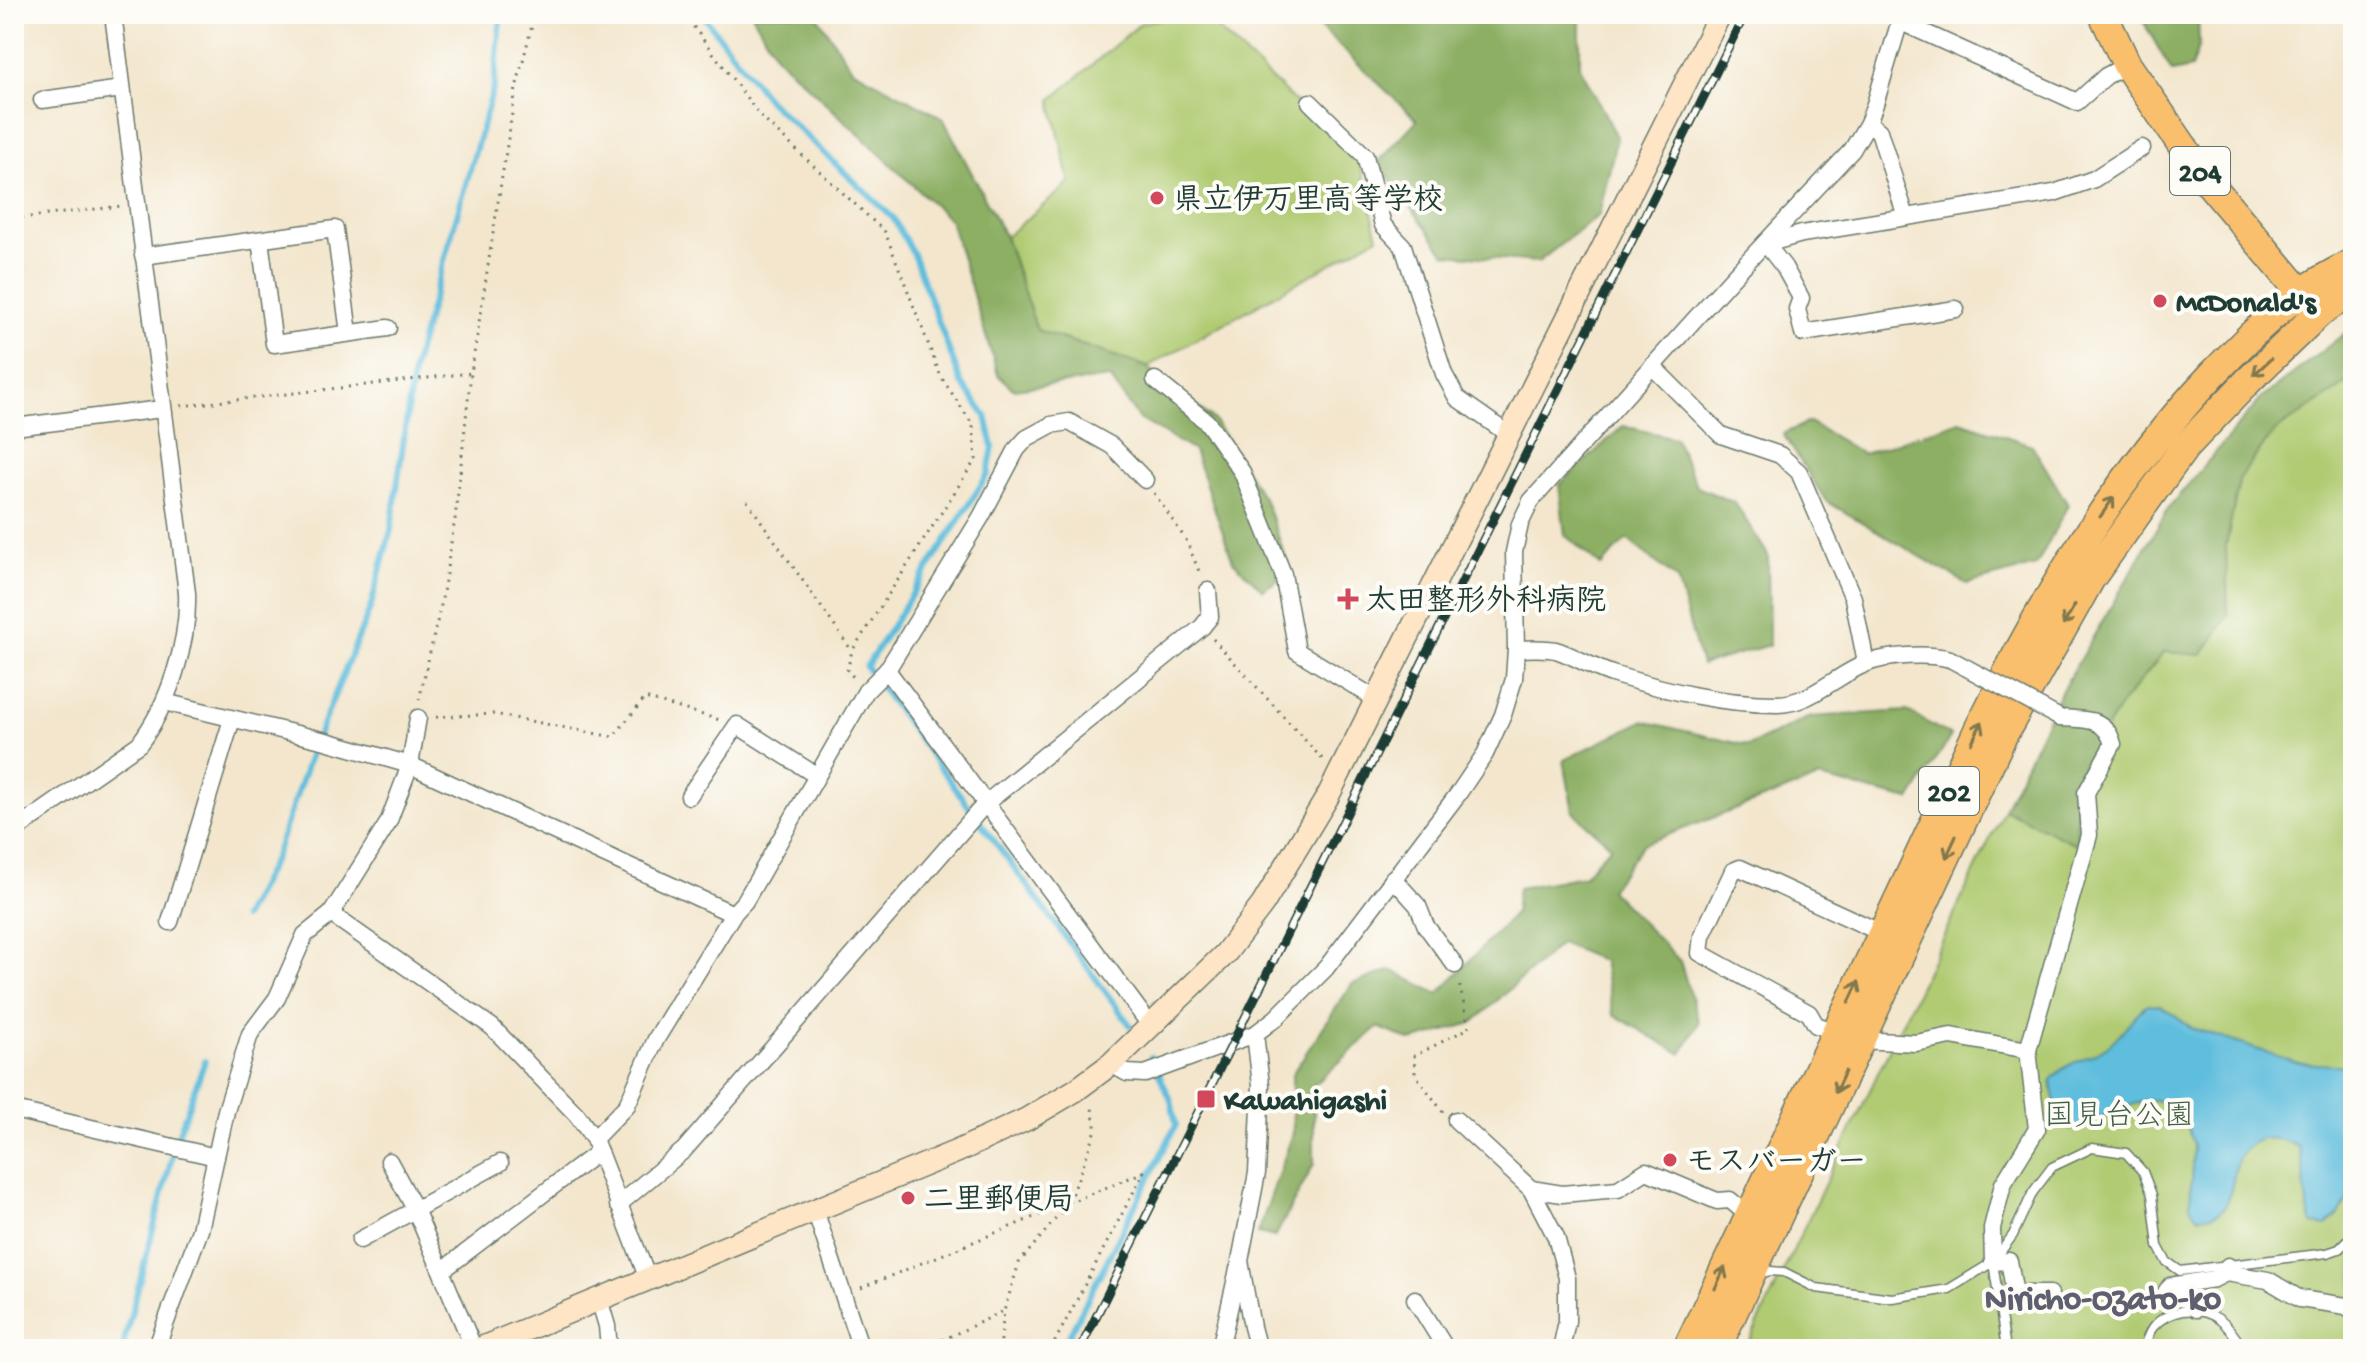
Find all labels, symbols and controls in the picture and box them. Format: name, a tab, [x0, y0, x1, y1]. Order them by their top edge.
road number: 204	[2170, 147, 2230, 195]
place label: 県立伊万里高等学校	[1173, 183, 1443, 220]
marker: 県立伊万里高等学校	[1148, 189, 1166, 207]
place label: McDonald's	[2176, 288, 2318, 323]
marker: McDonald's	[2151, 292, 2169, 310]
one-way arrow	[2252, 357, 2272, 376]
one-way arrow	[2099, 497, 2115, 519]
place label: 太田整形外科病院	[1366, 584, 1606, 621]
marker: 太田整形外科病院	[1337, 588, 1359, 610]
one-way arrow	[2061, 603, 2076, 627]
one-way arrow	[1970, 720, 1985, 744]
road number: 202	[1919, 767, 1979, 815]
one-way arrow	[1943, 834, 1958, 858]
one-way arrow	[1847, 981, 1862, 1005]
one-way arrow	[1832, 1070, 1847, 1094]
place label: Kawahigashi	[1223, 1086, 1387, 1121]
marker: Kawahigashi	[1195, 1088, 1217, 1110]
park label: 国見台公園	[2044, 1099, 2194, 1136]
place label: モスバーガー	[1686, 1147, 1867, 1182]
marker: モスバーガー	[1661, 1151, 1679, 1169]
place label: 二里郵便局	[924, 1184, 1074, 1220]
marker: 二里郵便局	[899, 1189, 917, 1207]
one-way arrow	[1713, 1267, 1728, 1291]
district label: Niricho-Ozato-ko	[1985, 1282, 2222, 1322]

